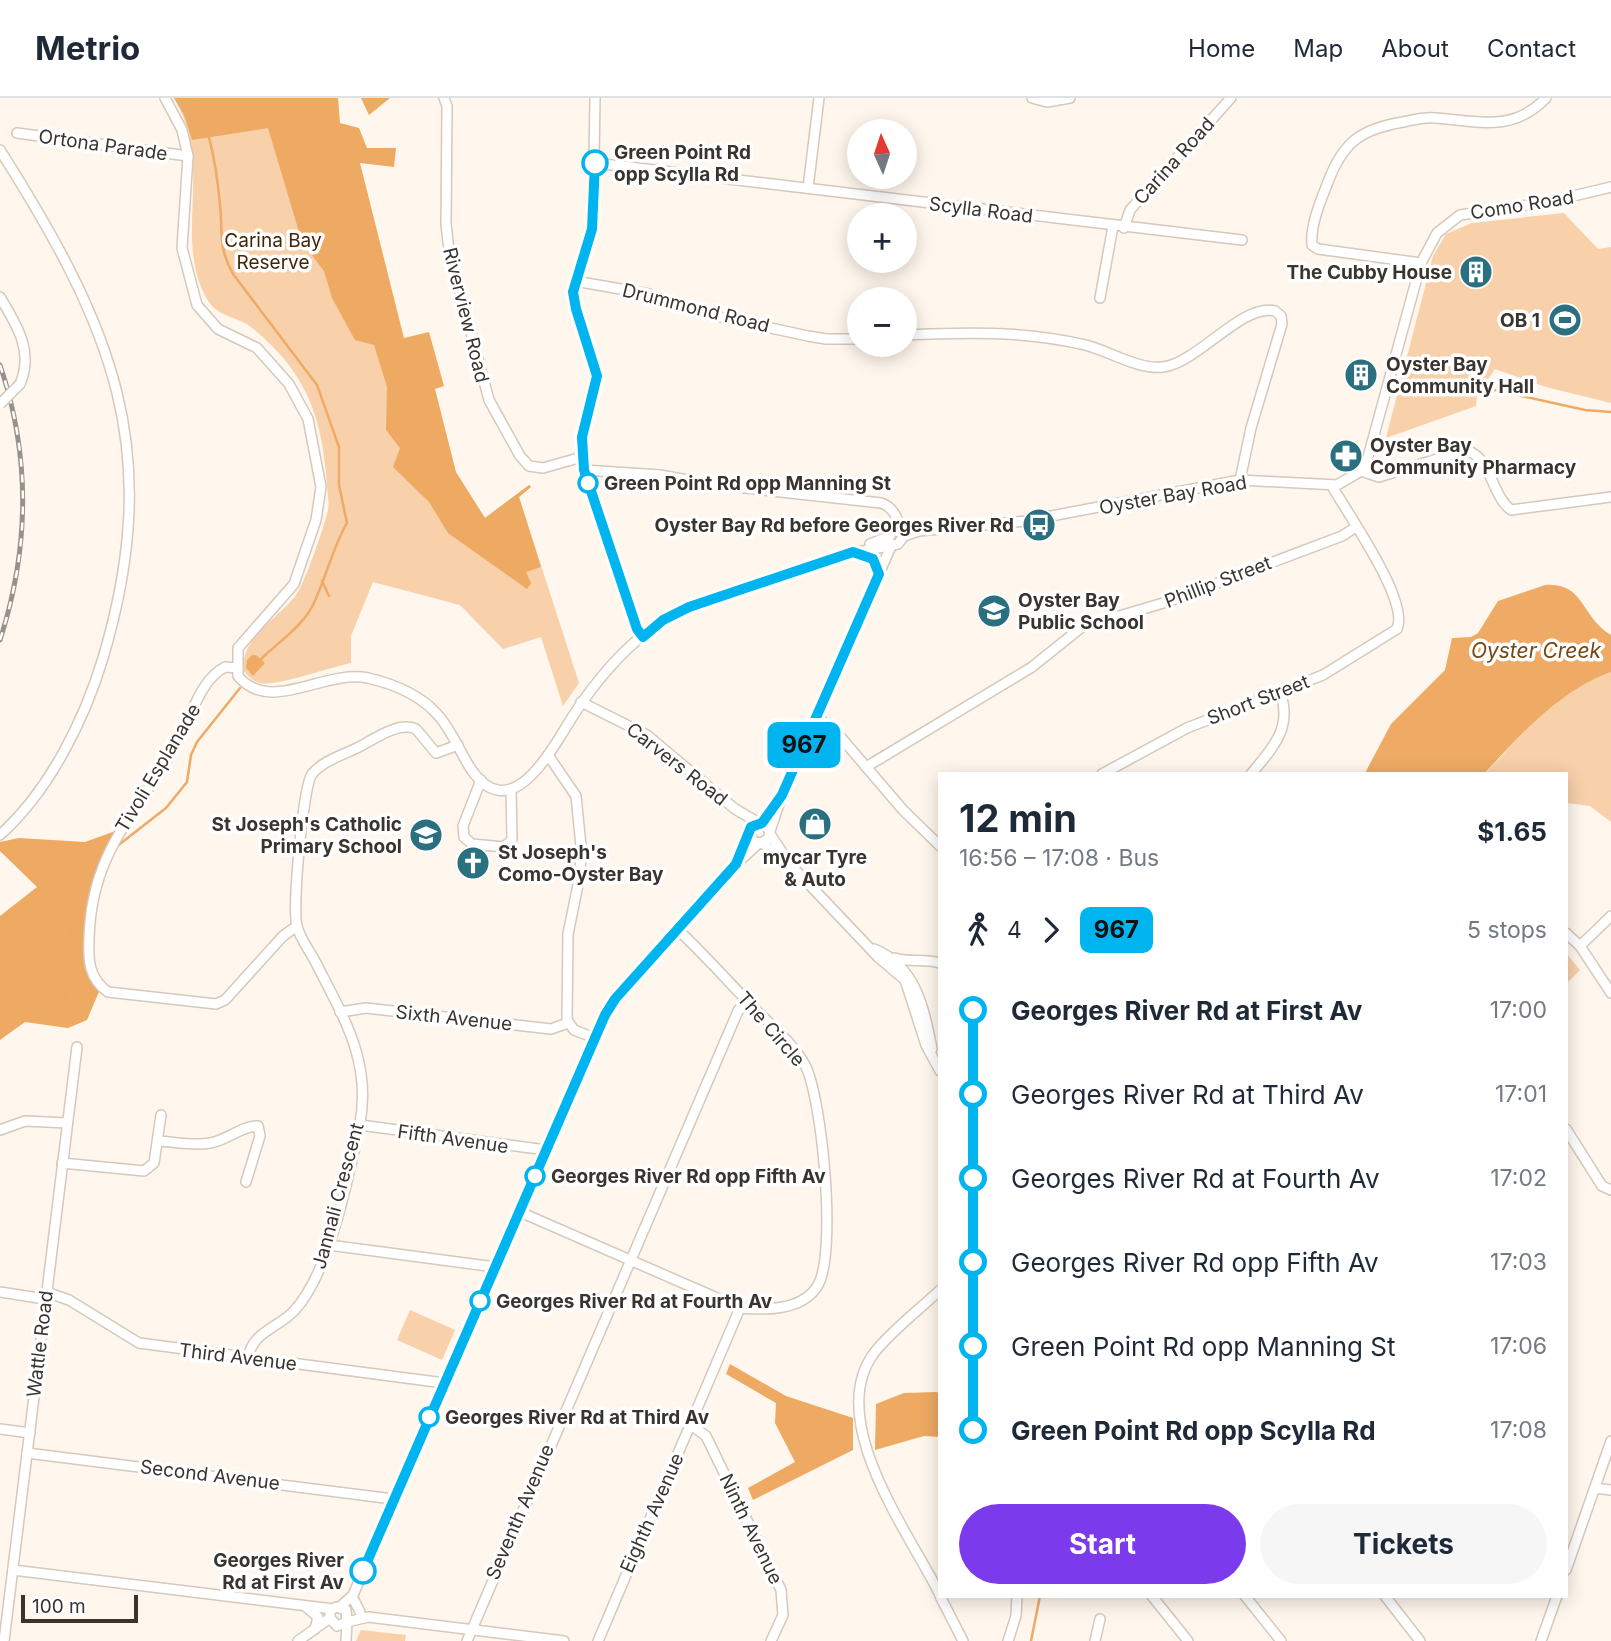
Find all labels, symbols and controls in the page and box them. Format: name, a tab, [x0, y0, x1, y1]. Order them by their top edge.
text: Metrio	[35, 28, 140, 68]
text: Home	[1188, 34, 1255, 63]
text: Map	[1293, 34, 1343, 63]
text: About	[1381, 34, 1449, 63]
text: Contact	[1487, 34, 1576, 63]
street label: Carina Road	[1129, 113, 1219, 209]
north arrow	[847, 119, 917, 189]
map controls	[847, 119, 917, 357]
street label: Ortona Parade	[37, 125, 169, 165]
place label: Green Point Rd opp Scylla Rd	[614, 141, 751, 186]
marker: Green Point Rd opp Scylla Rd	[582, 150, 608, 176]
street label: Como Road	[1469, 185, 1575, 225]
street label: Scylla Road	[928, 192, 1034, 228]
button: +	[847, 203, 917, 273]
park label: Carina Bay Reserve	[224, 229, 322, 274]
street label: Riverview Road	[438, 245, 494, 385]
building icon: The Cubby House	[1457, 253, 1495, 291]
place label: The Cubby House	[1287, 261, 1452, 284]
street label: Drummond Road	[620, 279, 772, 337]
button: −	[847, 287, 917, 357]
sports icon: OB 1	[1546, 301, 1584, 339]
place label: OB 1	[1500, 309, 1540, 332]
place label: Oyster Bay Community Hall	[1386, 353, 1534, 398]
building icon: Oyster Bay Community Hall	[1342, 356, 1380, 394]
place label: Oyster Bay Community Pharmacy	[1370, 434, 1577, 479]
pharmacy icon: Oyster Bay Community Pharmacy	[1327, 437, 1365, 475]
street label: Oyster Bay Road	[1097, 471, 1249, 519]
place label: Green Point Rd opp Manning St	[604, 472, 891, 495]
marker: Green Point Rd opp Manning St	[578, 473, 598, 493]
bus stop icon: Oyster Bay Rd before Georges River Rd	[1020, 506, 1058, 544]
place label: Oyster Bay Rd before Georges River Rd	[654, 514, 1014, 537]
street label: Phillip Street	[1161, 551, 1275, 613]
place label: Oyster Bay Public School	[1018, 589, 1144, 634]
school or university icon: Oyster Bay Public School	[975, 592, 1013, 630]
water label: Oyster Creek	[1471, 638, 1602, 663]
street label: Short Street	[1204, 670, 1312, 730]
street label: Tivoli Esplanade	[111, 699, 205, 837]
street label: Carvers Road	[622, 717, 732, 811]
line badge: 967	[764, 722, 844, 768]
text: 967	[781, 730, 827, 759]
text: 12 min	[959, 795, 1077, 841]
shop icon: mycar Tyre & Auto	[796, 805, 834, 843]
place label: St Joseph's Catholic Primary School	[211, 813, 402, 858]
school or university icon: St Joseph's Catholic Primary School	[407, 816, 445, 854]
text: $1.65	[1477, 816, 1547, 847]
place label: St Joseph's Como-Oyster Bay	[498, 841, 664, 886]
church icon: St Joseph's Como-Oyster Bay	[454, 844, 492, 882]
text: 16:56 – 17:08 · Bus	[959, 844, 1159, 872]
place label: mycar Tyre & Auto	[763, 846, 867, 891]
icon: walk	[959, 911, 997, 949]
icon: forward	[1032, 911, 1070, 949]
text: 967	[1094, 915, 1139, 944]
text: 4	[1007, 916, 1022, 944]
text: 5 stops	[1467, 916, 1547, 944]
street label: The Circle	[732, 987, 810, 1071]
text: Georges River Rd at First Av	[1011, 995, 1362, 1026]
text: 17:00	[1490, 996, 1547, 1024]
street label: Sixth Avenue	[395, 1000, 513, 1036]
text: Georges River Rd at Third Av	[1011, 1079, 1364, 1110]
text: 17:01	[1495, 1080, 1547, 1108]
street label: Jannali Crescent	[307, 1120, 369, 1272]
street label: Fifth Avenue	[396, 1120, 510, 1158]
text: Georges River Rd at Fourth Av	[1011, 1163, 1380, 1194]
text: 17:02	[1490, 1164, 1547, 1192]
place label: Georges River Rd opp Fifth Av	[551, 1165, 826, 1188]
marker: Georges River Rd opp Fifth Av	[525, 1166, 545, 1186]
text: Georges River Rd opp Fifth Av	[1011, 1247, 1379, 1278]
text: 17:03	[1490, 1248, 1547, 1276]
street label: Wattle Road	[22, 1289, 58, 1399]
place label: Georges River Rd at Fourth Av	[496, 1290, 773, 1313]
marker: Georges River Rd at Fourth Av	[470, 1291, 490, 1311]
text: Green Point Rd opp Manning St	[1011, 1331, 1396, 1362]
text: 17:06	[1490, 1332, 1547, 1360]
street label: Third Avenue	[178, 1338, 298, 1376]
place label: Georges River Rd at Third Av	[445, 1406, 710, 1429]
marker: Georges River Rd at Third Av	[419, 1407, 439, 1427]
text: Green Point Rd opp Scylla Rd	[1011, 1415, 1376, 1446]
text: 17:08	[1490, 1416, 1547, 1444]
street label: Seventh Avenue	[481, 1441, 559, 1583]
street label: Eighth Avenue	[615, 1450, 689, 1576]
street label: Second Avenue	[139, 1455, 281, 1495]
street label: Ninth Avenue	[714, 1470, 788, 1588]
button: Start	[959, 1504, 1246, 1584]
button: Tickets	[1260, 1504, 1547, 1584]
place label: Georges River Rd at First Av	[213, 1549, 345, 1594]
marker: Georges River Rd at First Av	[350, 1558, 376, 1584]
scale bar	[21, 1592, 138, 1624]
text: 100 m	[32, 1595, 86, 1618]

